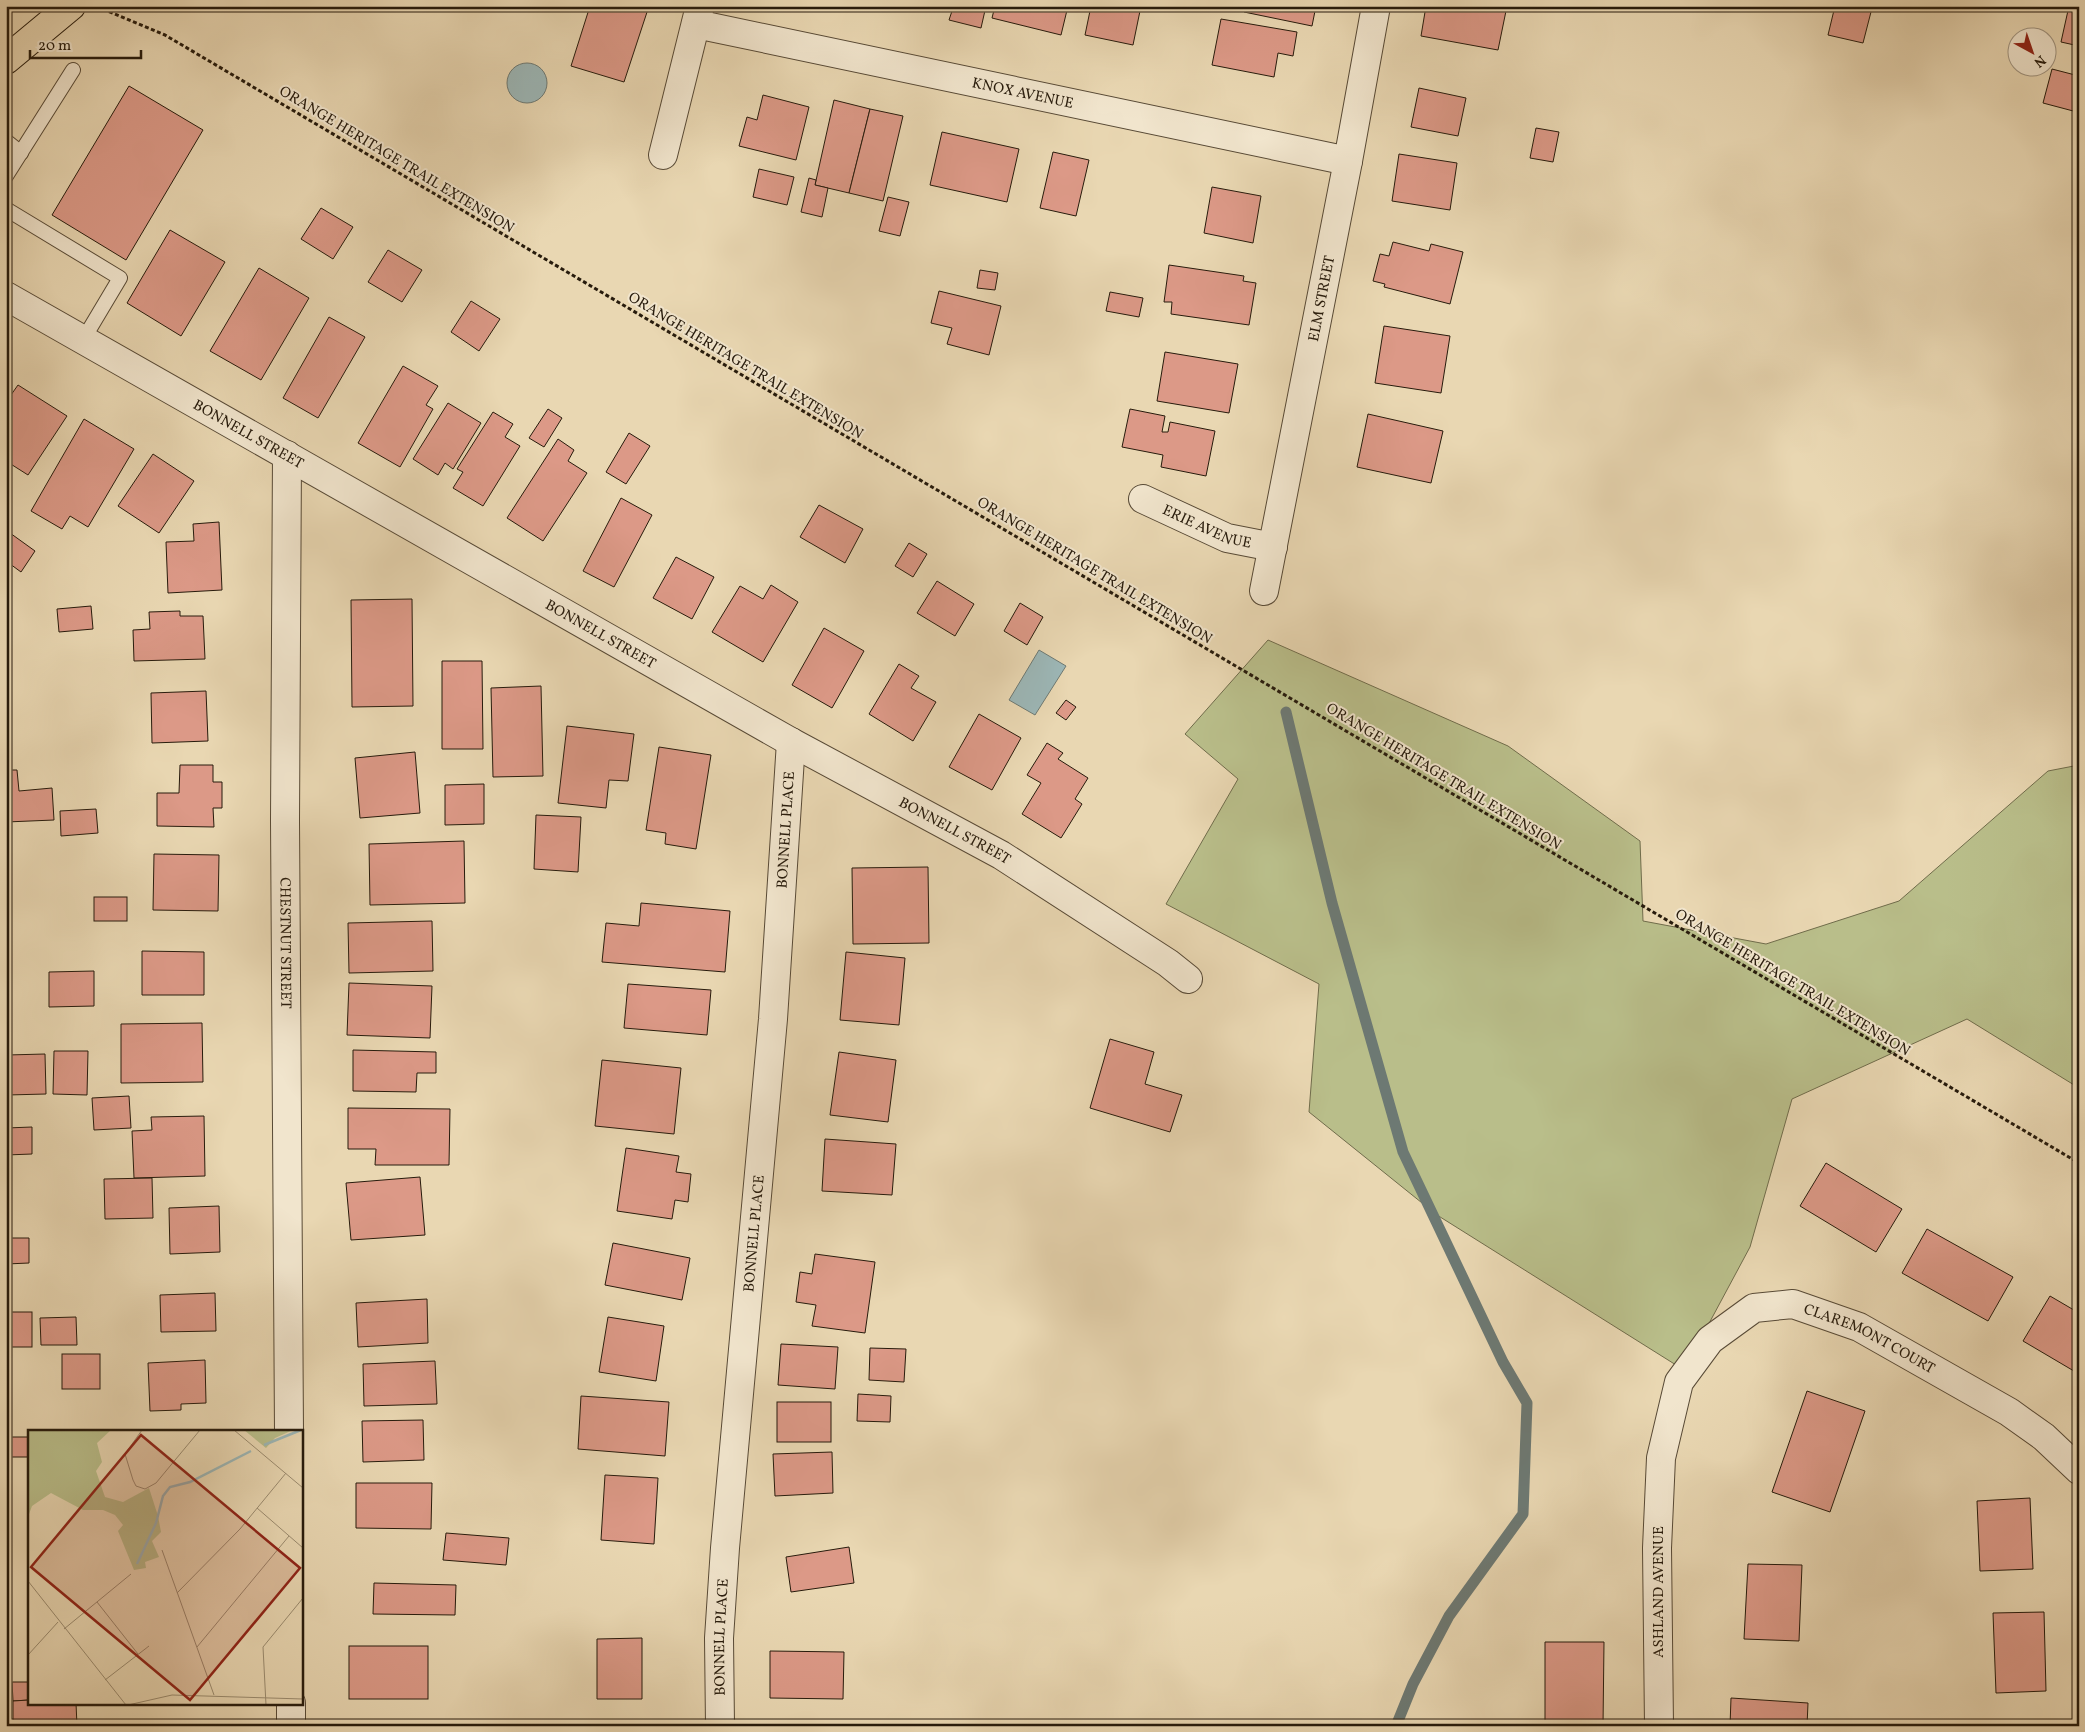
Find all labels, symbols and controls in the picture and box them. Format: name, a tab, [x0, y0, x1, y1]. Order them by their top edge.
scale bar	[30, 28, 141, 60]
north arrow	[2008, 28, 2058, 78]
text: 20 m	[38, 36, 71, 57]
text: N	[2029, 50, 2049, 71]
street label: KNOX AVENUE	[970, 73, 1075, 115]
street label: ORANGE HERITAGE TRAIL EXTENSION	[275, 82, 518, 239]
street label: ELM STREET	[1304, 254, 1341, 344]
street label: ORANGE HERITAGE TRAIL EXTENSION	[624, 288, 867, 445]
street label: BONNELL STREET	[189, 395, 307, 475]
street label: ORANGE HERITAGE TRAIL EXTENSION	[973, 493, 1216, 650]
street label: ERIE AVENUE	[1159, 500, 1253, 555]
street label: BONNELL STREET	[541, 595, 659, 675]
street label: ORANGE HERITAGE TRAIL EXTENSION	[1322, 699, 1565, 856]
street label: BONNELL PLACE	[773, 770, 801, 889]
street label: BONNELL STREET	[895, 793, 1014, 871]
street label: CHESTNUT STREET	[273, 877, 295, 1009]
street label: ORANGE HERITAGE TRAIL EXTENSION	[1671, 905, 1914, 1062]
street label: BONNELL PLACE	[739, 1174, 771, 1293]
street label: CLAREMONT COURT	[1800, 1299, 1939, 1380]
inset map	[28, 1430, 302, 1704]
street label: ASHLAND AVENUE	[1649, 1526, 1670, 1658]
street label: BONNELL PLACE	[710, 1578, 735, 1696]

